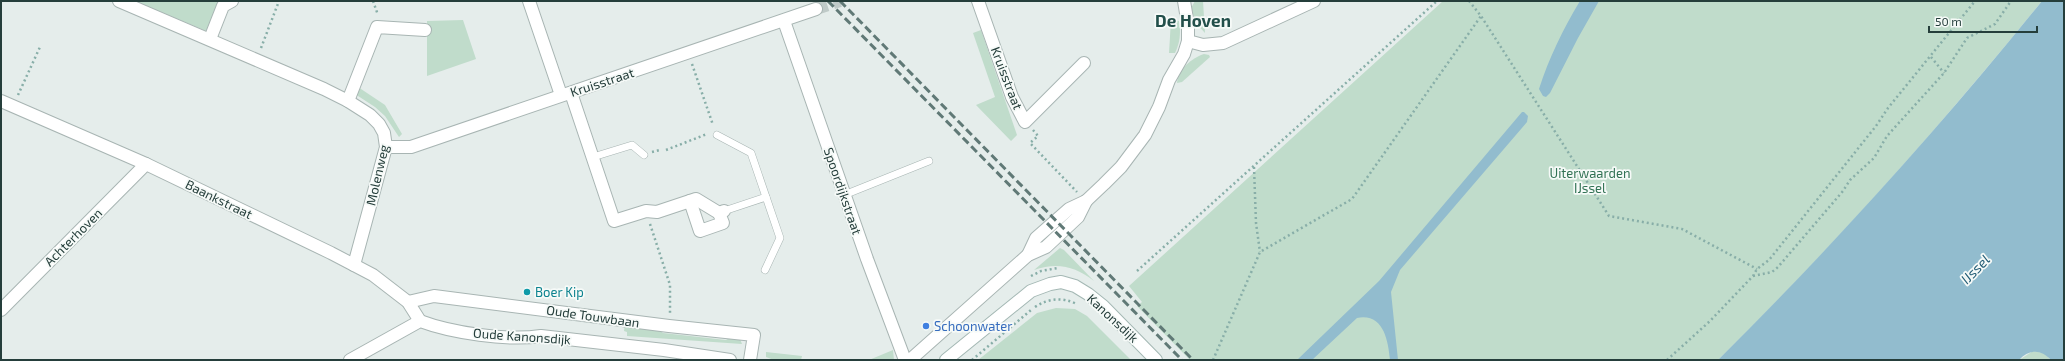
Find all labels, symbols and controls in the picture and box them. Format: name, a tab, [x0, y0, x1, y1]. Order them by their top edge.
scale bar	[1929, 8, 2037, 34]
district label: De Hoven	[1155, 10, 1231, 30]
text: 50 m	[1935, 14, 1962, 28]
street label: Kruisstraat	[988, 44, 1026, 112]
street label: Kruisstraat	[568, 64, 636, 100]
street label: Molenweg	[362, 143, 392, 207]
street label: Spoordijkstraat	[821, 145, 865, 237]
park label: Uiterwaarden IJssel	[1549, 165, 1631, 196]
street label: Baankstraat	[183, 176, 255, 222]
street label: Achterhoven	[41, 205, 105, 269]
water label: IJssel	[1957, 251, 1993, 287]
place label: Boer Kip	[535, 284, 584, 300]
marker: Boer Kip	[522, 287, 532, 297]
street label: Kanonsdijk	[1084, 290, 1142, 346]
street label: Oude Touwbaan	[545, 302, 641, 330]
place label: Schoonwater	[934, 318, 1012, 334]
marker: Schoonwater	[921, 321, 931, 331]
street label: Oude Kanonsdijk	[473, 325, 572, 347]

